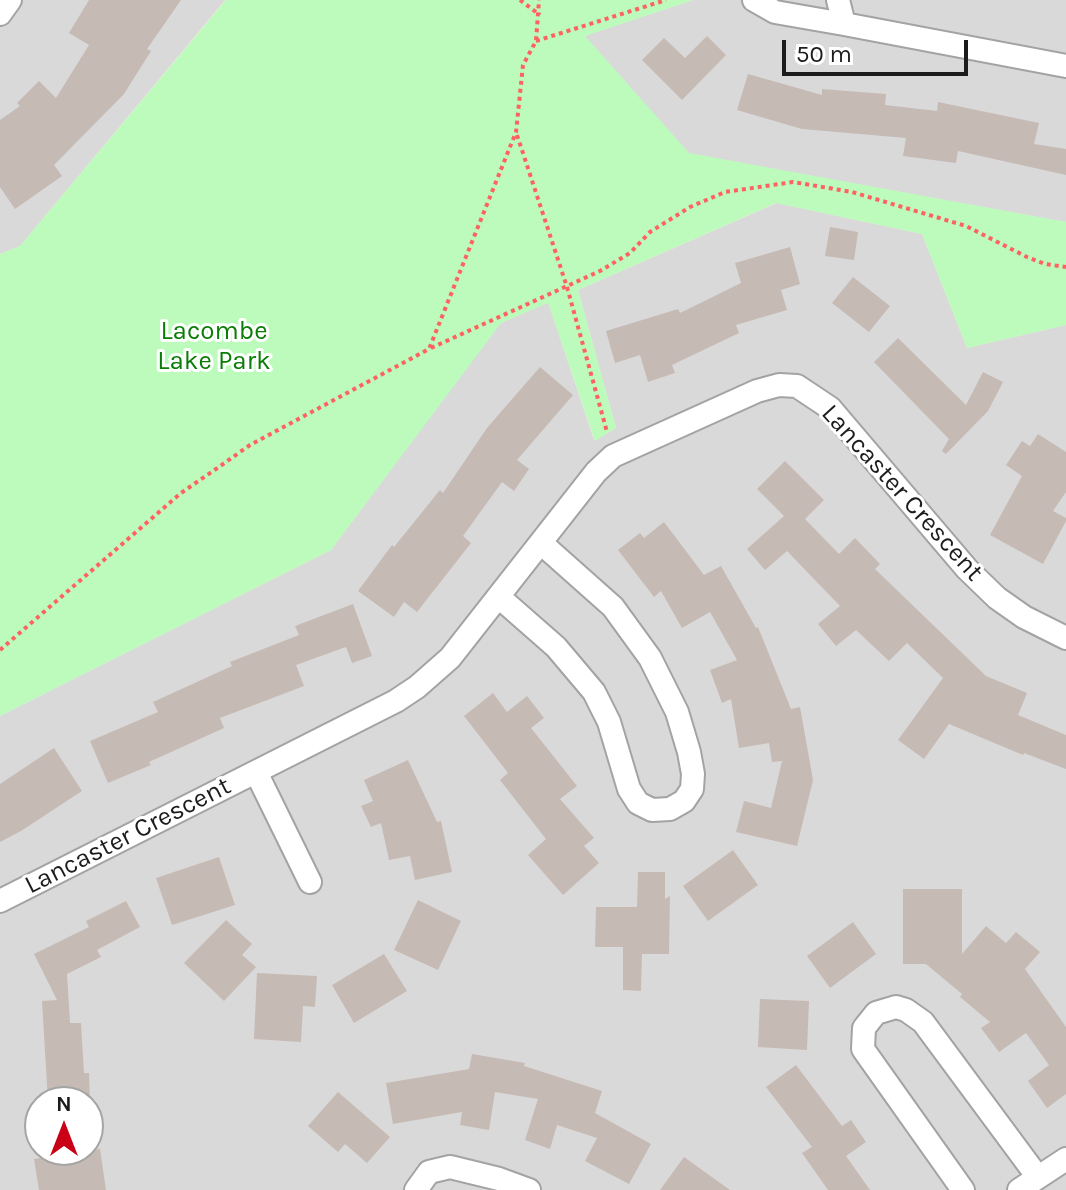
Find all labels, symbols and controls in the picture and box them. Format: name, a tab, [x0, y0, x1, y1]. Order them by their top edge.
scale bar	[786, 24, 972, 74]
text: 50 m	[796, 40, 852, 68]
park label: Lacombe Lake Park	[157, 316, 271, 378]
street label: Lancaster Crescent	[815, 398, 989, 588]
street label: Lancaster Crescent	[20, 771, 236, 901]
north arrow	[24, 1086, 104, 1166]
text: N	[56, 1091, 72, 1117]

